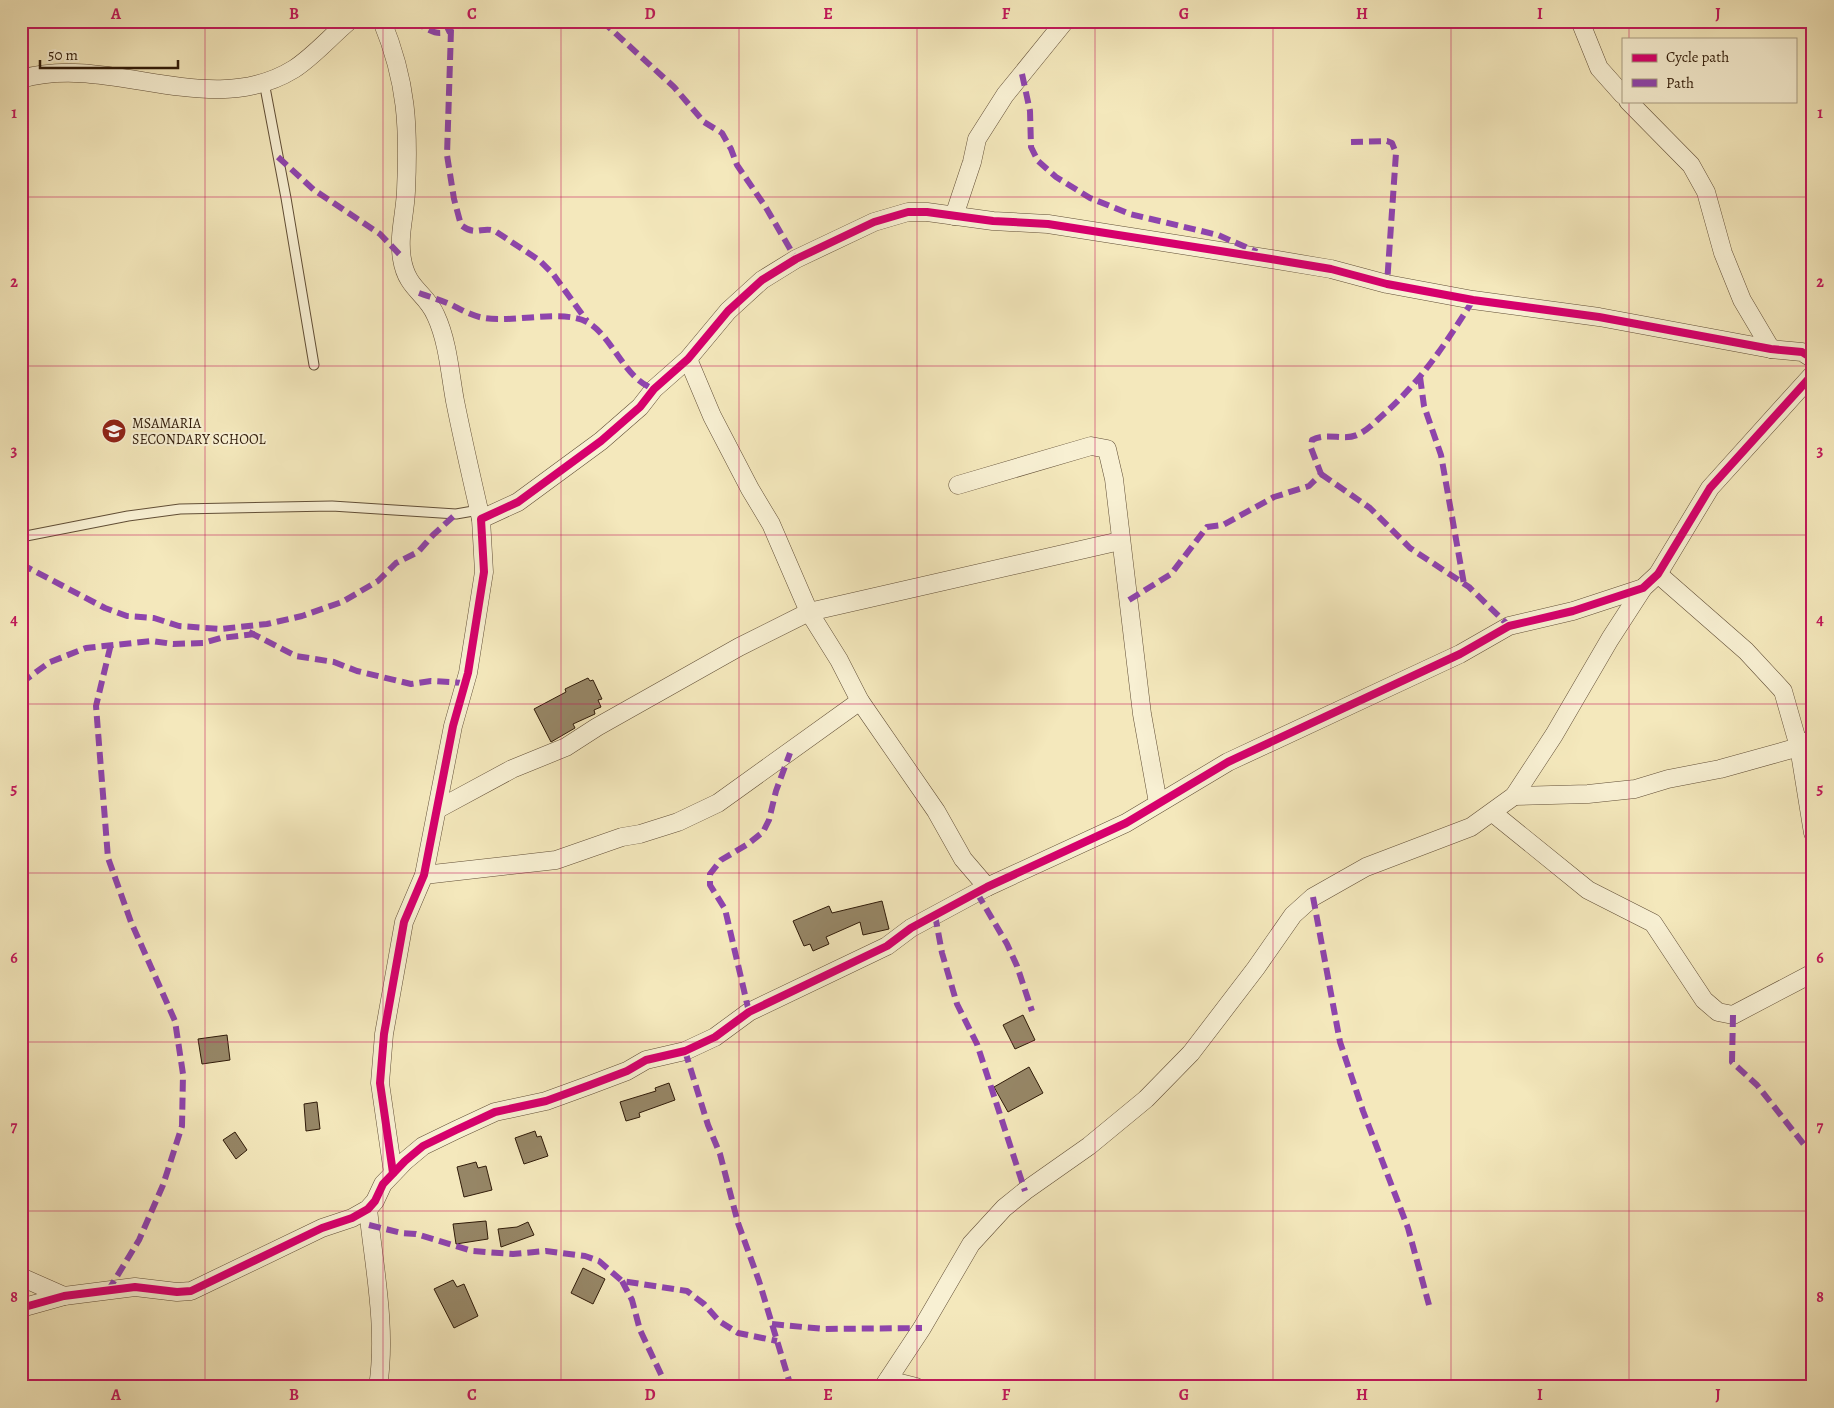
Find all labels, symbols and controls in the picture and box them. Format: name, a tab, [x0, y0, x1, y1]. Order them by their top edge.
text: A	[110, 3, 122, 25]
text: B	[289, 3, 299, 25]
text: C	[467, 3, 477, 25]
text: D	[644, 3, 656, 25]
text: E	[823, 3, 833, 25]
text: F	[1002, 3, 1011, 25]
text: G	[1179, 3, 1189, 25]
text: H	[1356, 3, 1368, 25]
text: I	[1537, 3, 1543, 25]
text: J	[1715, 3, 1721, 25]
scale bar	[40, 38, 178, 70]
legend	[1622, 38, 1796, 102]
text: 50 m	[48, 45, 78, 65]
text: Cycle path	[1666, 47, 1729, 67]
text: Path	[1666, 73, 1694, 93]
text: 1	[11, 102, 17, 124]
text: 1	[1817, 102, 1823, 124]
text: 2	[10, 271, 18, 293]
text: 2	[1816, 271, 1824, 293]
place label: MSAMARIA SECONDARY SCHOOL	[132, 414, 267, 449]
school or university icon: MSAMARIA SECONDARY SCHOOL	[101, 418, 127, 444]
text: 3	[11, 440, 18, 462]
text: 3	[1817, 440, 1824, 462]
text: 4	[10, 609, 18, 631]
text: 4	[1816, 609, 1824, 631]
text: 5	[11, 778, 18, 800]
text: 5	[1817, 778, 1824, 800]
text: 6	[10, 947, 18, 969]
text: 6	[1816, 947, 1824, 969]
text: 7	[11, 1116, 18, 1138]
text: 7	[1817, 1116, 1824, 1138]
text: 8	[10, 1286, 18, 1308]
text: 8	[1816, 1286, 1824, 1308]
text: A	[110, 1384, 122, 1406]
text: B	[289, 1384, 299, 1406]
text: C	[467, 1384, 477, 1406]
text: D	[644, 1384, 656, 1406]
text: E	[823, 1384, 833, 1406]
text: F	[1002, 1384, 1011, 1406]
text: G	[1179, 1384, 1189, 1406]
text: H	[1356, 1384, 1368, 1406]
text: I	[1537, 1384, 1543, 1406]
text: J	[1715, 1384, 1721, 1406]

